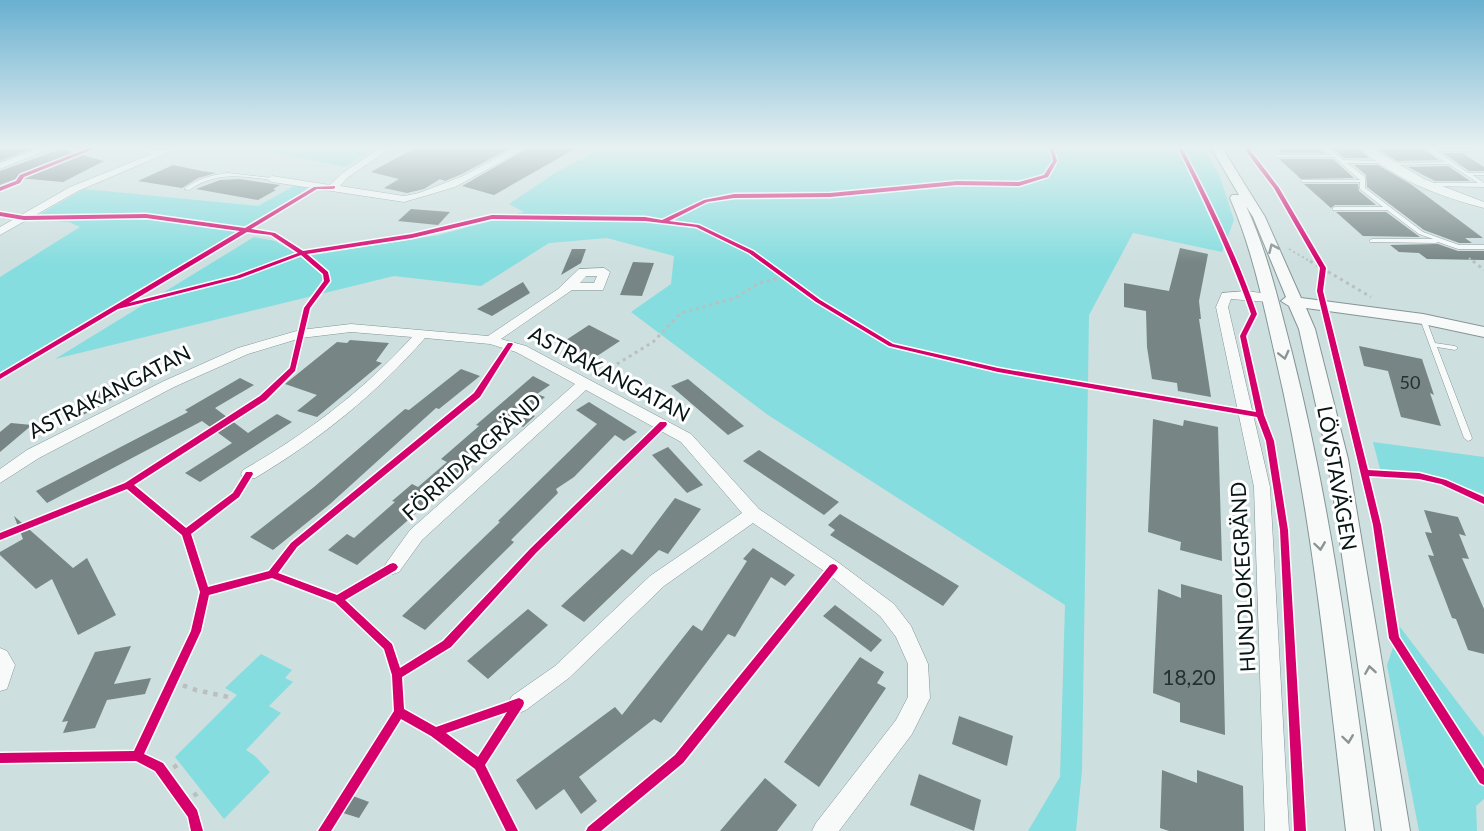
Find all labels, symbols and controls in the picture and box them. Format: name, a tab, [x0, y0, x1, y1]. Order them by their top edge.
one-way arrow	[1269, 244, 1281, 255]
street label: ASTRAKANGATAN	[525, 320, 695, 426]
street label: ASTRAKANGATAN	[24, 339, 194, 443]
one-way arrow	[1277, 349, 1290, 359]
house number: 50	[1400, 371, 1420, 393]
street label: FÖRRIDARGRÄND	[396, 387, 546, 525]
street label: LÖVSTAVÄGEN	[1313, 404, 1363, 552]
street label: HUNDLOKEGRÄND	[1225, 481, 1259, 673]
one-way arrow	[1313, 541, 1326, 551]
house number: 18,20	[1162, 664, 1216, 689]
one-way arrow	[1364, 665, 1376, 674]
one-way arrow	[1341, 734, 1353, 744]

